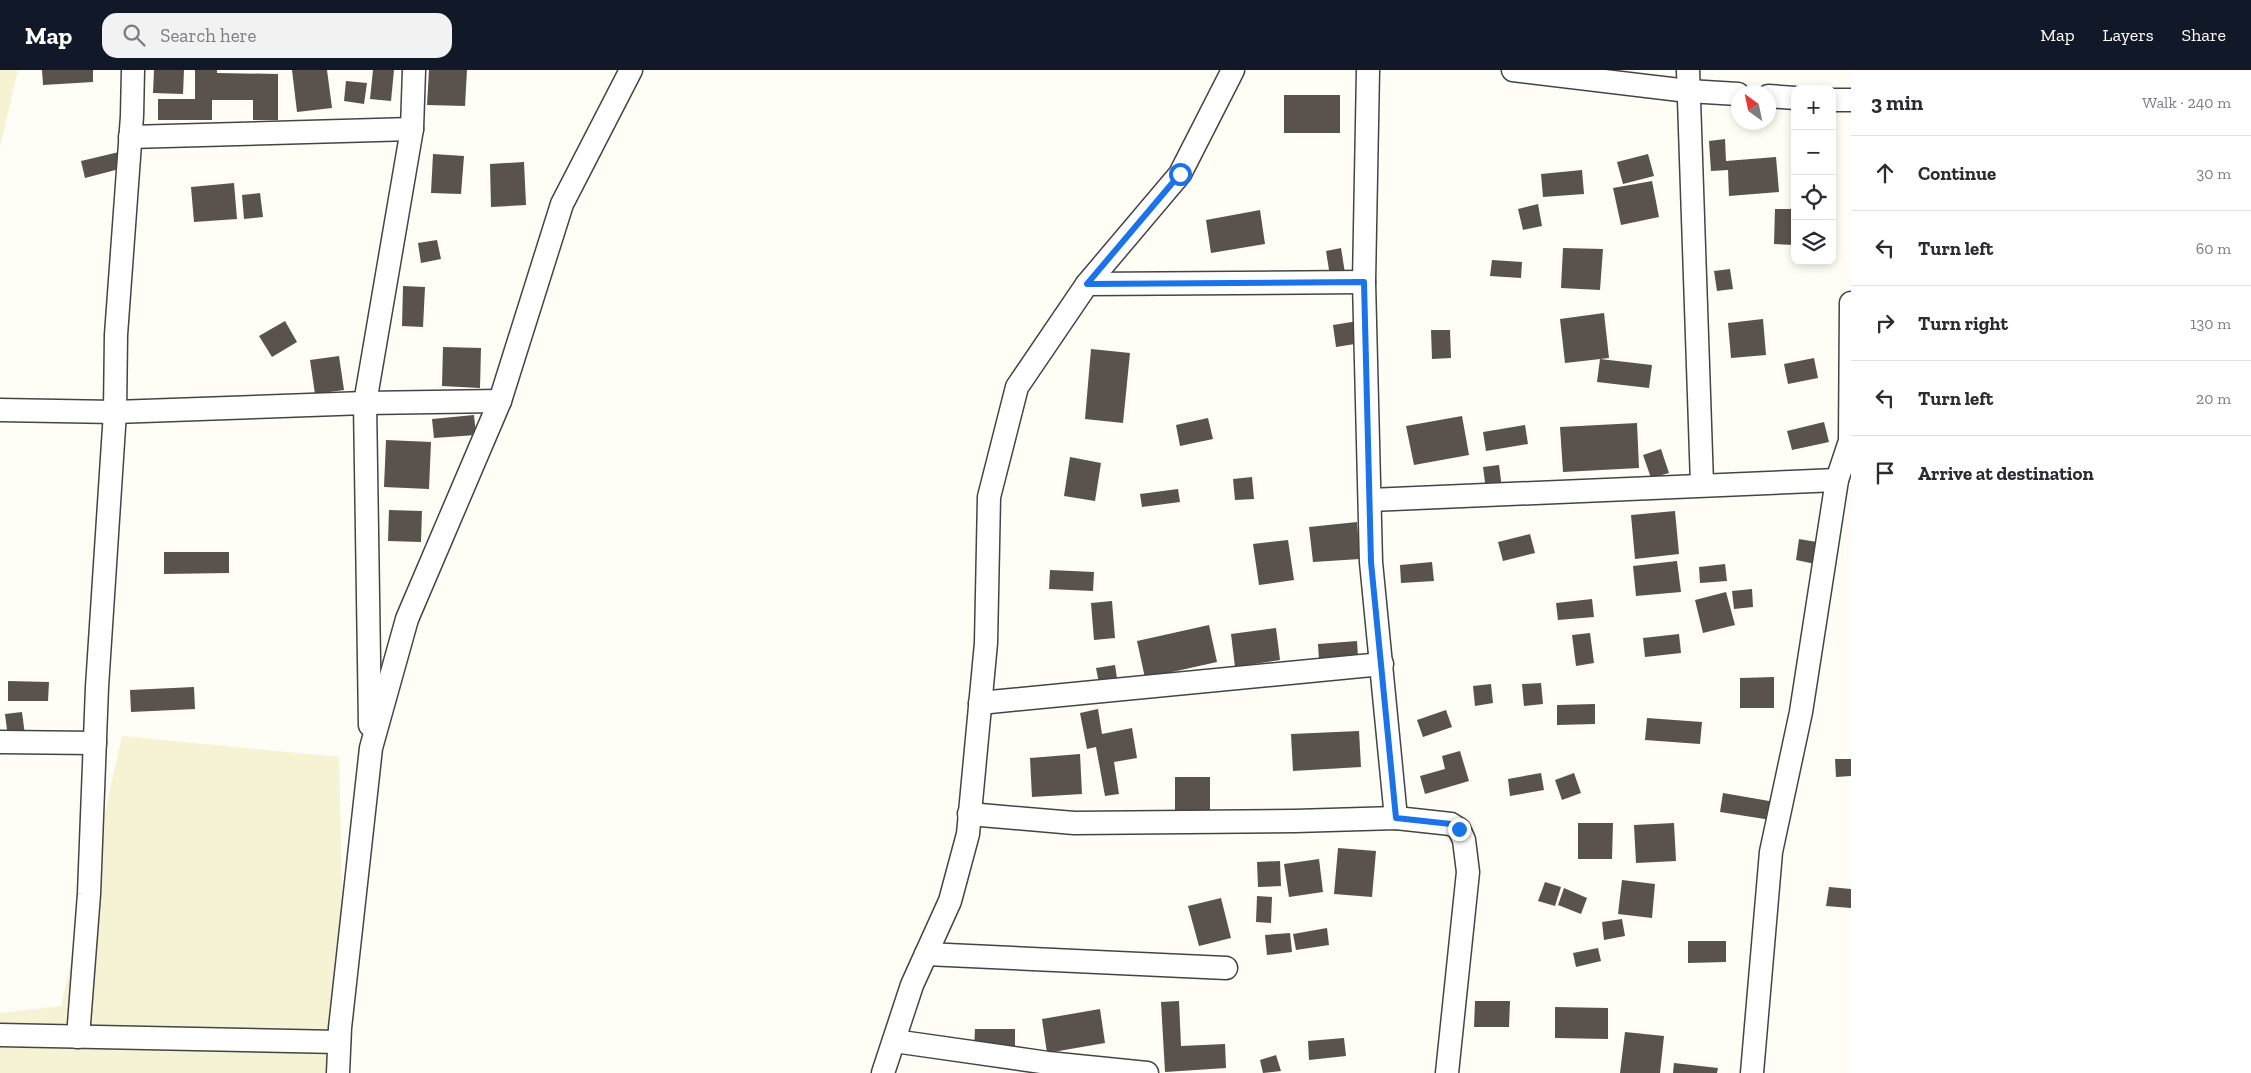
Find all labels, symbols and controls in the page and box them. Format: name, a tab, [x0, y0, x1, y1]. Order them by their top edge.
search box	[102, 13, 452, 58]
text: Map	[25, 21, 72, 50]
icon: search	[120, 21, 148, 49]
text: Search here	[160, 24, 257, 47]
text: Map	[2040, 24, 2075, 46]
text: Layers	[2103, 24, 2154, 46]
text: Share	[2182, 24, 2226, 46]
north arrow	[1731, 85, 1776, 130]
map controls	[1791, 85, 1836, 265]
button: +	[1791, 85, 1836, 130]
text: 3 min	[1871, 90, 1923, 115]
text: Walk · 240 m	[2142, 93, 2231, 112]
button: −	[1791, 130, 1836, 175]
icon: ahead	[1871, 159, 1899, 187]
text: Continue	[1918, 162, 1996, 185]
route start	[1169, 163, 1192, 186]
text: 30 m	[2197, 164, 2231, 183]
button: locate	[1791, 175, 1836, 220]
button: layers	[1791, 220, 1836, 265]
icon: left	[1871, 234, 1899, 262]
text: Turn left	[1918, 237, 1993, 260]
text: 60 m	[2196, 239, 2231, 258]
icon: right	[1871, 309, 1899, 337]
text: Turn right	[1918, 312, 2008, 335]
text: 130 m	[2190, 314, 2231, 333]
icon: left	[1871, 384, 1899, 412]
text: Turn left	[1918, 387, 1993, 410]
text: 20 m	[2196, 389, 2231, 408]
icon: arrive	[1871, 459, 1899, 487]
text: Arrive at destination	[1918, 462, 2094, 485]
route end	[1448, 818, 1471, 841]

